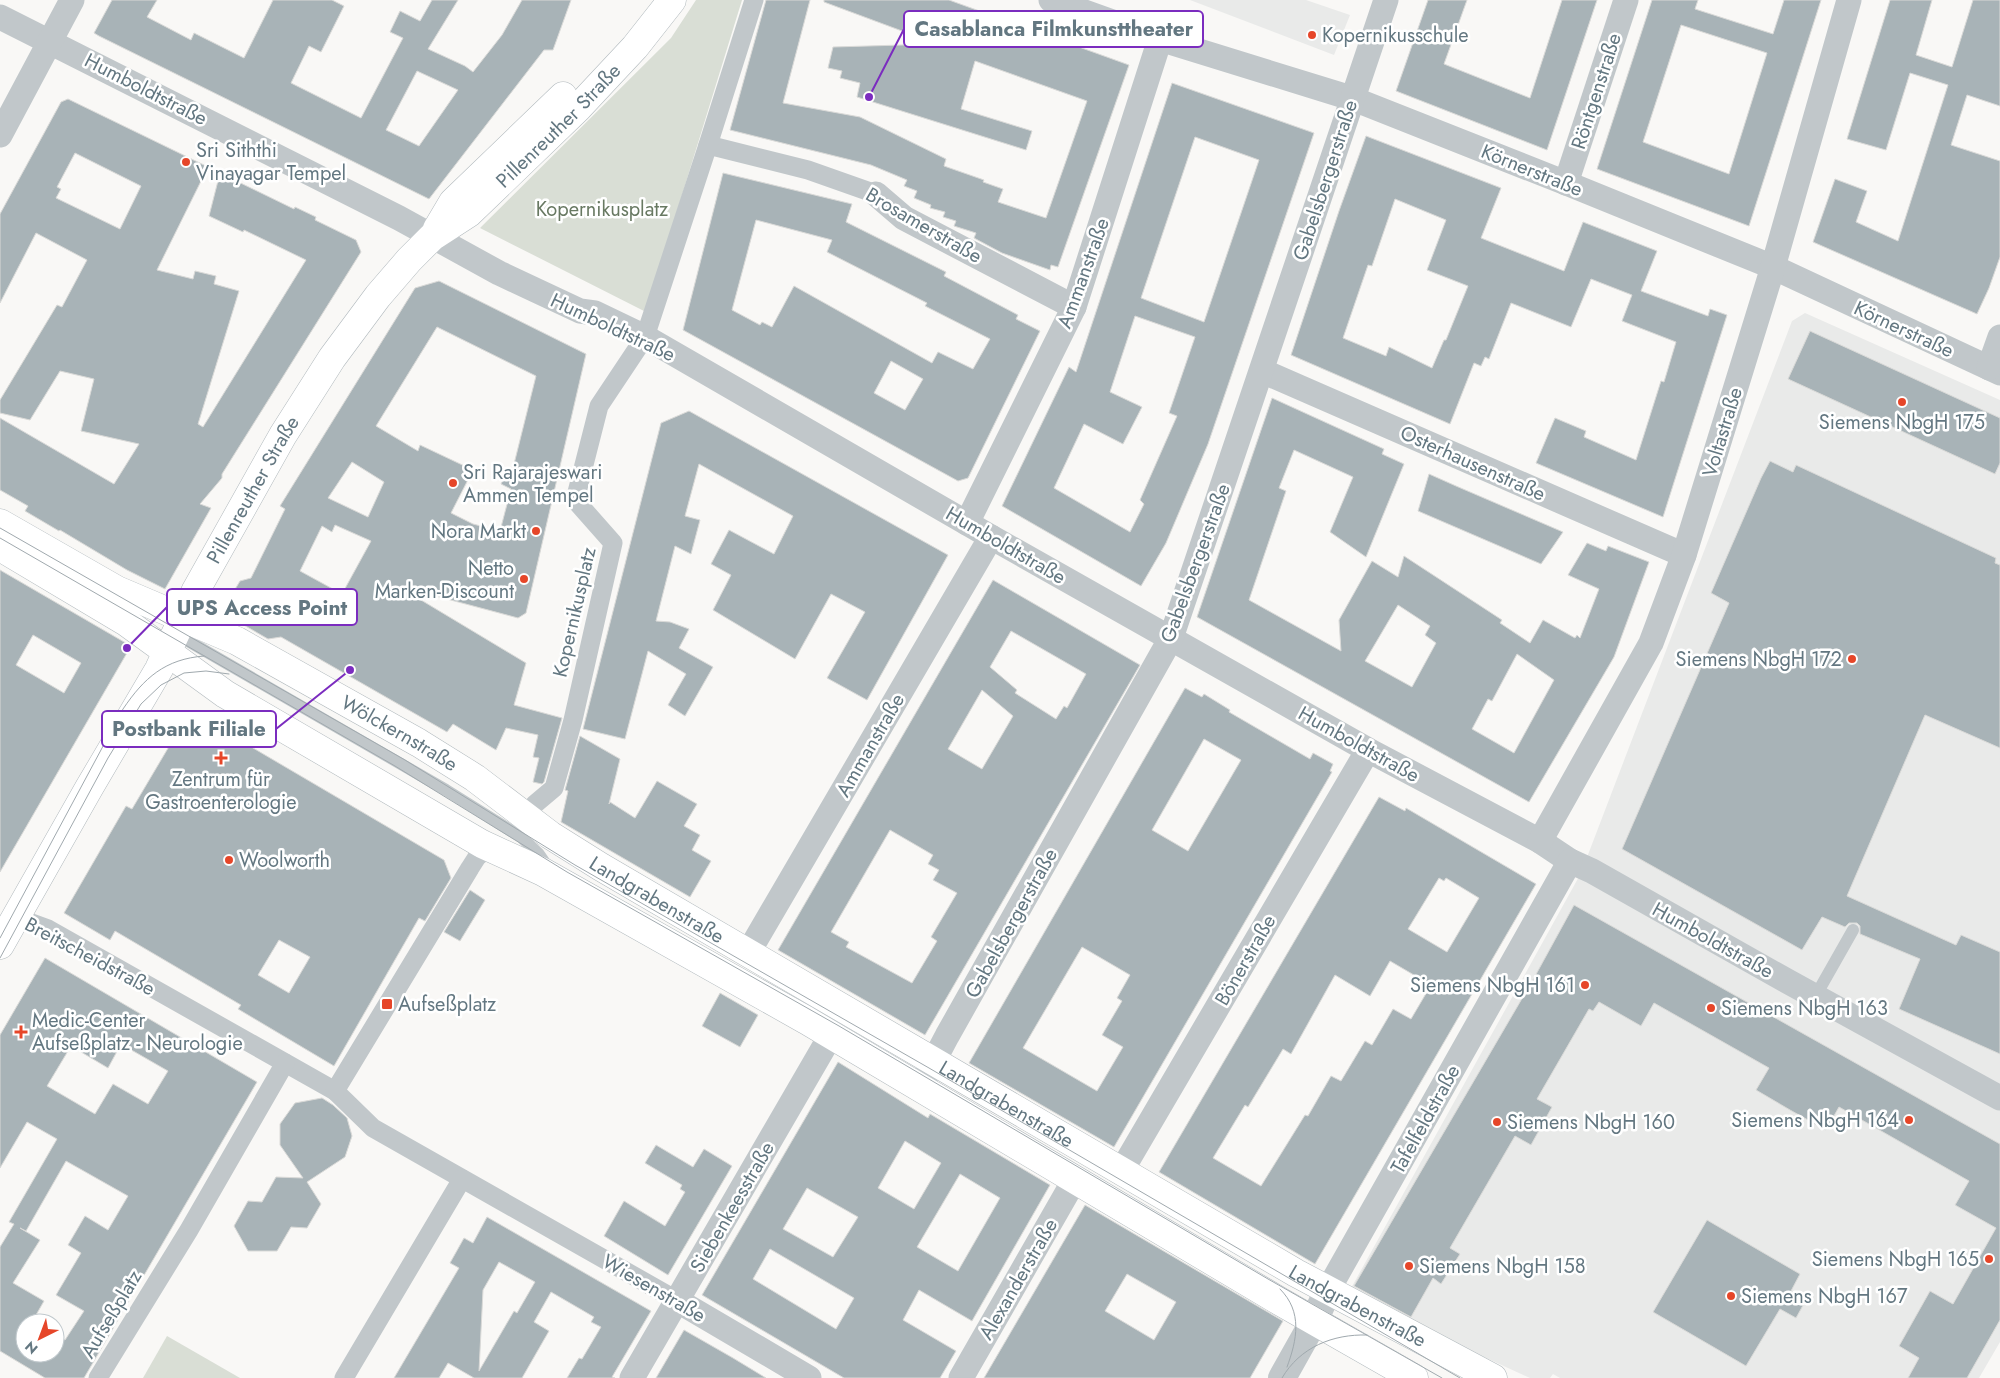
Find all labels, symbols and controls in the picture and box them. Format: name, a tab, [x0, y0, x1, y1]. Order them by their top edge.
callout: Casablanca Filmkunsttheater	[904, 11, 1203, 47]
text: Casablanca Filmkunsttheater	[915, 14, 1194, 44]
place label: Kopernikusschule	[1322, 21, 1469, 50]
marker: Kopernikusschule	[1306, 29, 1318, 41]
street label: Röntgenstraße	[1564, 29, 1629, 153]
street label: Humboldtstraße	[79, 46, 212, 133]
street label: Pillenreuther Straße	[489, 57, 628, 195]
street label: Gabelsbergerstraße	[1286, 96, 1365, 264]
place label: Sri Siththi Vinayagar Tempel	[196, 136, 346, 188]
street label: Körnerstraße	[1477, 137, 1587, 204]
marker: Sri Siththi Vinayagar Tempel	[180, 156, 192, 168]
street label: Brosamerstraße	[860, 180, 987, 270]
park label: Kopernikusplatz	[536, 195, 668, 224]
street label: Ammanstraße	[1050, 214, 1117, 332]
street label: Humboldtstraße	[546, 286, 680, 369]
street label: Körnerstraße	[1849, 294, 1958, 365]
street label: Voltastraße	[1695, 384, 1750, 481]
marker: Siemens NbgH 175	[1896, 396, 1908, 408]
place label: Siemens NbgH 175	[1819, 408, 1985, 437]
street label: Pillenreuther Straße	[200, 410, 307, 569]
street label: Osterhausenstraße	[1396, 418, 1550, 508]
place label: Sri Rajarajeswari Ammen Tempel	[463, 458, 602, 510]
marker: Sri Rajarajeswari Ammen Tempel	[447, 477, 459, 489]
street label: Gabelsbergerstraße	[1153, 480, 1238, 647]
street label: Humboldtstraße	[940, 499, 1071, 592]
place label: Nora Markt	[431, 517, 526, 546]
marker: Nora Markt	[530, 525, 542, 537]
street label: Kopernikusplatz	[545, 544, 604, 680]
place label: Netto Marken-Discount	[375, 554, 514, 606]
marker: Netto Marken-Discount	[518, 573, 530, 585]
callout: UPS Access Point	[167, 589, 357, 625]
text: UPS Access Point	[177, 593, 347, 623]
place label: Siemens NbgH 172	[1676, 645, 1842, 674]
marker: Siemens NbgH 172	[1846, 653, 1858, 665]
street label: Wölckernstraße	[336, 688, 463, 779]
street label: Ammanstraße	[829, 688, 912, 802]
street label: Humboldtstraße	[1293, 699, 1425, 790]
callout: Postbank Filiale	[102, 711, 276, 747]
text: Postbank Filiale	[112, 714, 266, 744]
marker: Zentrum für Gastroenterologie	[214, 751, 228, 765]
place label: Zentrum für Gastroenterologie	[145, 765, 297, 817]
street label: Gabelsbergerstraße	[958, 843, 1065, 1003]
place label: Woolworth	[239, 846, 330, 875]
street label: Landgrabenstraße	[584, 849, 729, 951]
marker: Woolworth	[223, 854, 235, 866]
street label: Humboldtstraße	[1647, 895, 1779, 986]
street label: Bönerstraße	[1208, 909, 1283, 1011]
street label: Breitscheidstraße	[19, 910, 160, 1003]
place label: Siemens NbgH 161	[1410, 971, 1575, 1000]
marker: Siemens NbgH 161	[1579, 979, 1591, 991]
place label: Aufseßplatz	[398, 990, 496, 1019]
place label: Siemens NbgH 163	[1721, 994, 1888, 1023]
marker: Aufseßplatz	[380, 997, 394, 1011]
marker: Siemens NbgH 163	[1705, 1002, 1717, 1014]
place label: Medic-Center Aufseßplatz - Neurologie	[32, 1006, 243, 1058]
marker: Medic-Center Aufseßplatz - Neurologie	[14, 1025, 28, 1039]
street label: Landgrabenstraße	[934, 1054, 1079, 1155]
street label: Tafelfeldstraße	[1384, 1060, 1467, 1179]
place label: Siemens NbgH 164	[1731, 1106, 1899, 1135]
place label: Siemens NbgH 160	[1507, 1108, 1675, 1137]
marker: Siemens NbgH 164	[1903, 1114, 1915, 1126]
marker: Siemens NbgH 160	[1491, 1116, 1503, 1128]
street label: Siebenkeesstraße	[683, 1136, 782, 1278]
street label: Alexanderstraße	[972, 1213, 1065, 1345]
place label: Siemens NbgH 165	[1812, 1245, 1979, 1274]
street label: Wiesenstraße	[597, 1247, 711, 1330]
place label: Siemens NbgH 158	[1419, 1252, 1586, 1281]
marker: Siemens NbgH 165	[1983, 1253, 1995, 1265]
street label: Landgrabenstraße	[1283, 1258, 1431, 1355]
marker: Siemens NbgH 158	[1403, 1260, 1415, 1272]
street label: Aufseßplatz	[74, 1265, 149, 1364]
place label: Siemens NbgH 167	[1741, 1282, 1908, 1311]
marker: Siemens NbgH 167	[1725, 1290, 1737, 1302]
north arrow	[15, 1313, 65, 1363]
text: N	[20, 1337, 42, 1359]

